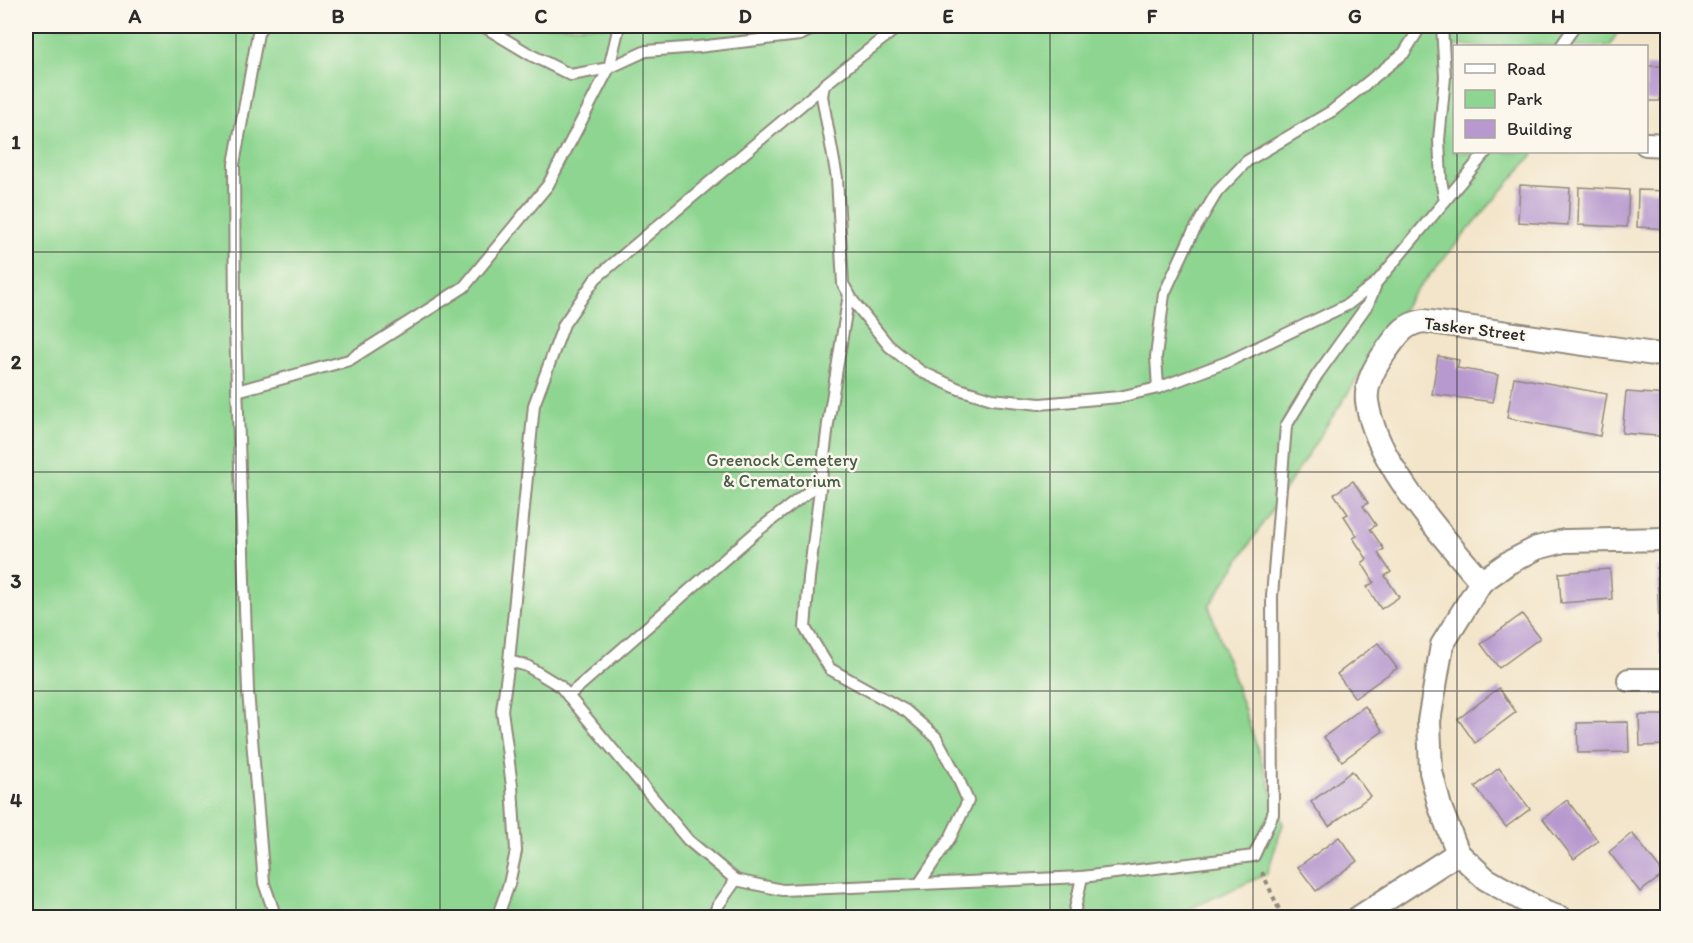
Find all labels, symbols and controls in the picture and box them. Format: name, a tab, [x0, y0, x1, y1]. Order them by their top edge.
text: A	[128, 4, 142, 28]
text: B	[332, 4, 345, 28]
text: C	[535, 4, 548, 28]
text: D	[738, 4, 752, 28]
text: E	[942, 4, 954, 28]
text: F	[1147, 4, 1158, 28]
text: G	[1348, 4, 1362, 28]
text: H	[1551, 4, 1565, 28]
legend	[1453, 45, 1648, 153]
text: Road	[1507, 58, 1546, 80]
text: Park	[1507, 88, 1542, 110]
text: Building	[1507, 118, 1573, 140]
text: 1	[11, 130, 21, 154]
street label: Tasker Street	[1423, 312, 1527, 346]
text: 2	[11, 350, 22, 374]
park label: Greenock Cemetery & Crematorium	[706, 449, 858, 492]
text: 3	[11, 569, 22, 593]
text: 4	[10, 788, 22, 812]

